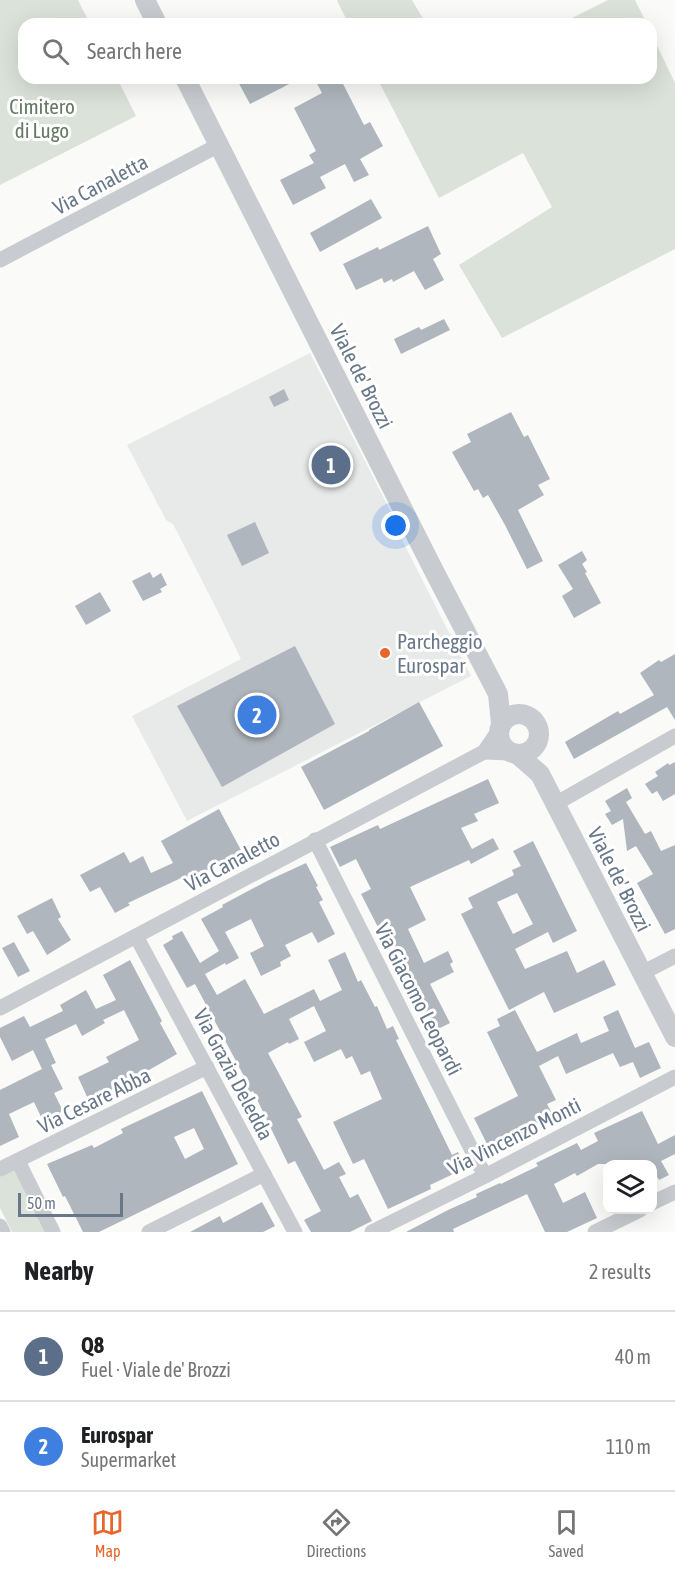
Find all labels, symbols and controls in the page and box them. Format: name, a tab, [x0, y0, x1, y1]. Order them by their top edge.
search box	[18, 18, 657, 84]
icon: search	[39, 35, 72, 68]
text: Search here	[87, 38, 182, 64]
park label: Cimitero di Lugo	[9, 94, 75, 142]
street label: Via Canaletta	[49, 149, 151, 219]
street label: Viale de' Brozzi	[326, 320, 398, 432]
pin: 1	[312, 442, 350, 488]
your location	[381, 511, 410, 540]
place label: Parcheggio Eurospar	[397, 629, 483, 677]
marker: Parcheggio Eurospar	[378, 646, 392, 660]
pin: 2	[238, 692, 276, 738]
street label: Viale de' Brozzi	[584, 823, 656, 935]
street label: Via Canaletto	[181, 826, 283, 896]
street label: Via Giacomo Leopardi	[370, 919, 468, 1079]
street label: Via Grazia Deledda	[189, 1004, 279, 1144]
street label: Via Cesare Abba	[34, 1062, 154, 1138]
street label: Via Vincenzo Monti	[444, 1092, 584, 1180]
map controls	[603, 1160, 657, 1214]
button: layers	[603, 1160, 657, 1214]
scale bar	[18, 1190, 123, 1218]
text: 50 m	[27, 1194, 56, 1212]
text: Nearby	[24, 1256, 94, 1286]
text: 2 results	[589, 1260, 651, 1283]
text: Q8	[81, 1332, 104, 1358]
text: 1	[39, 1345, 48, 1368]
text: 40 m	[615, 1345, 651, 1368]
text: Fuel · Viale de' Brozzi	[81, 1358, 231, 1381]
text: Eurospar	[81, 1422, 153, 1448]
text: 2	[39, 1435, 48, 1458]
text: 110 m	[606, 1435, 651, 1458]
text: Supermarket	[81, 1448, 176, 1471]
tab: Map	[91, 1506, 124, 1560]
tab: Directions	[306, 1506, 366, 1560]
tab: Saved	[548, 1506, 584, 1560]

